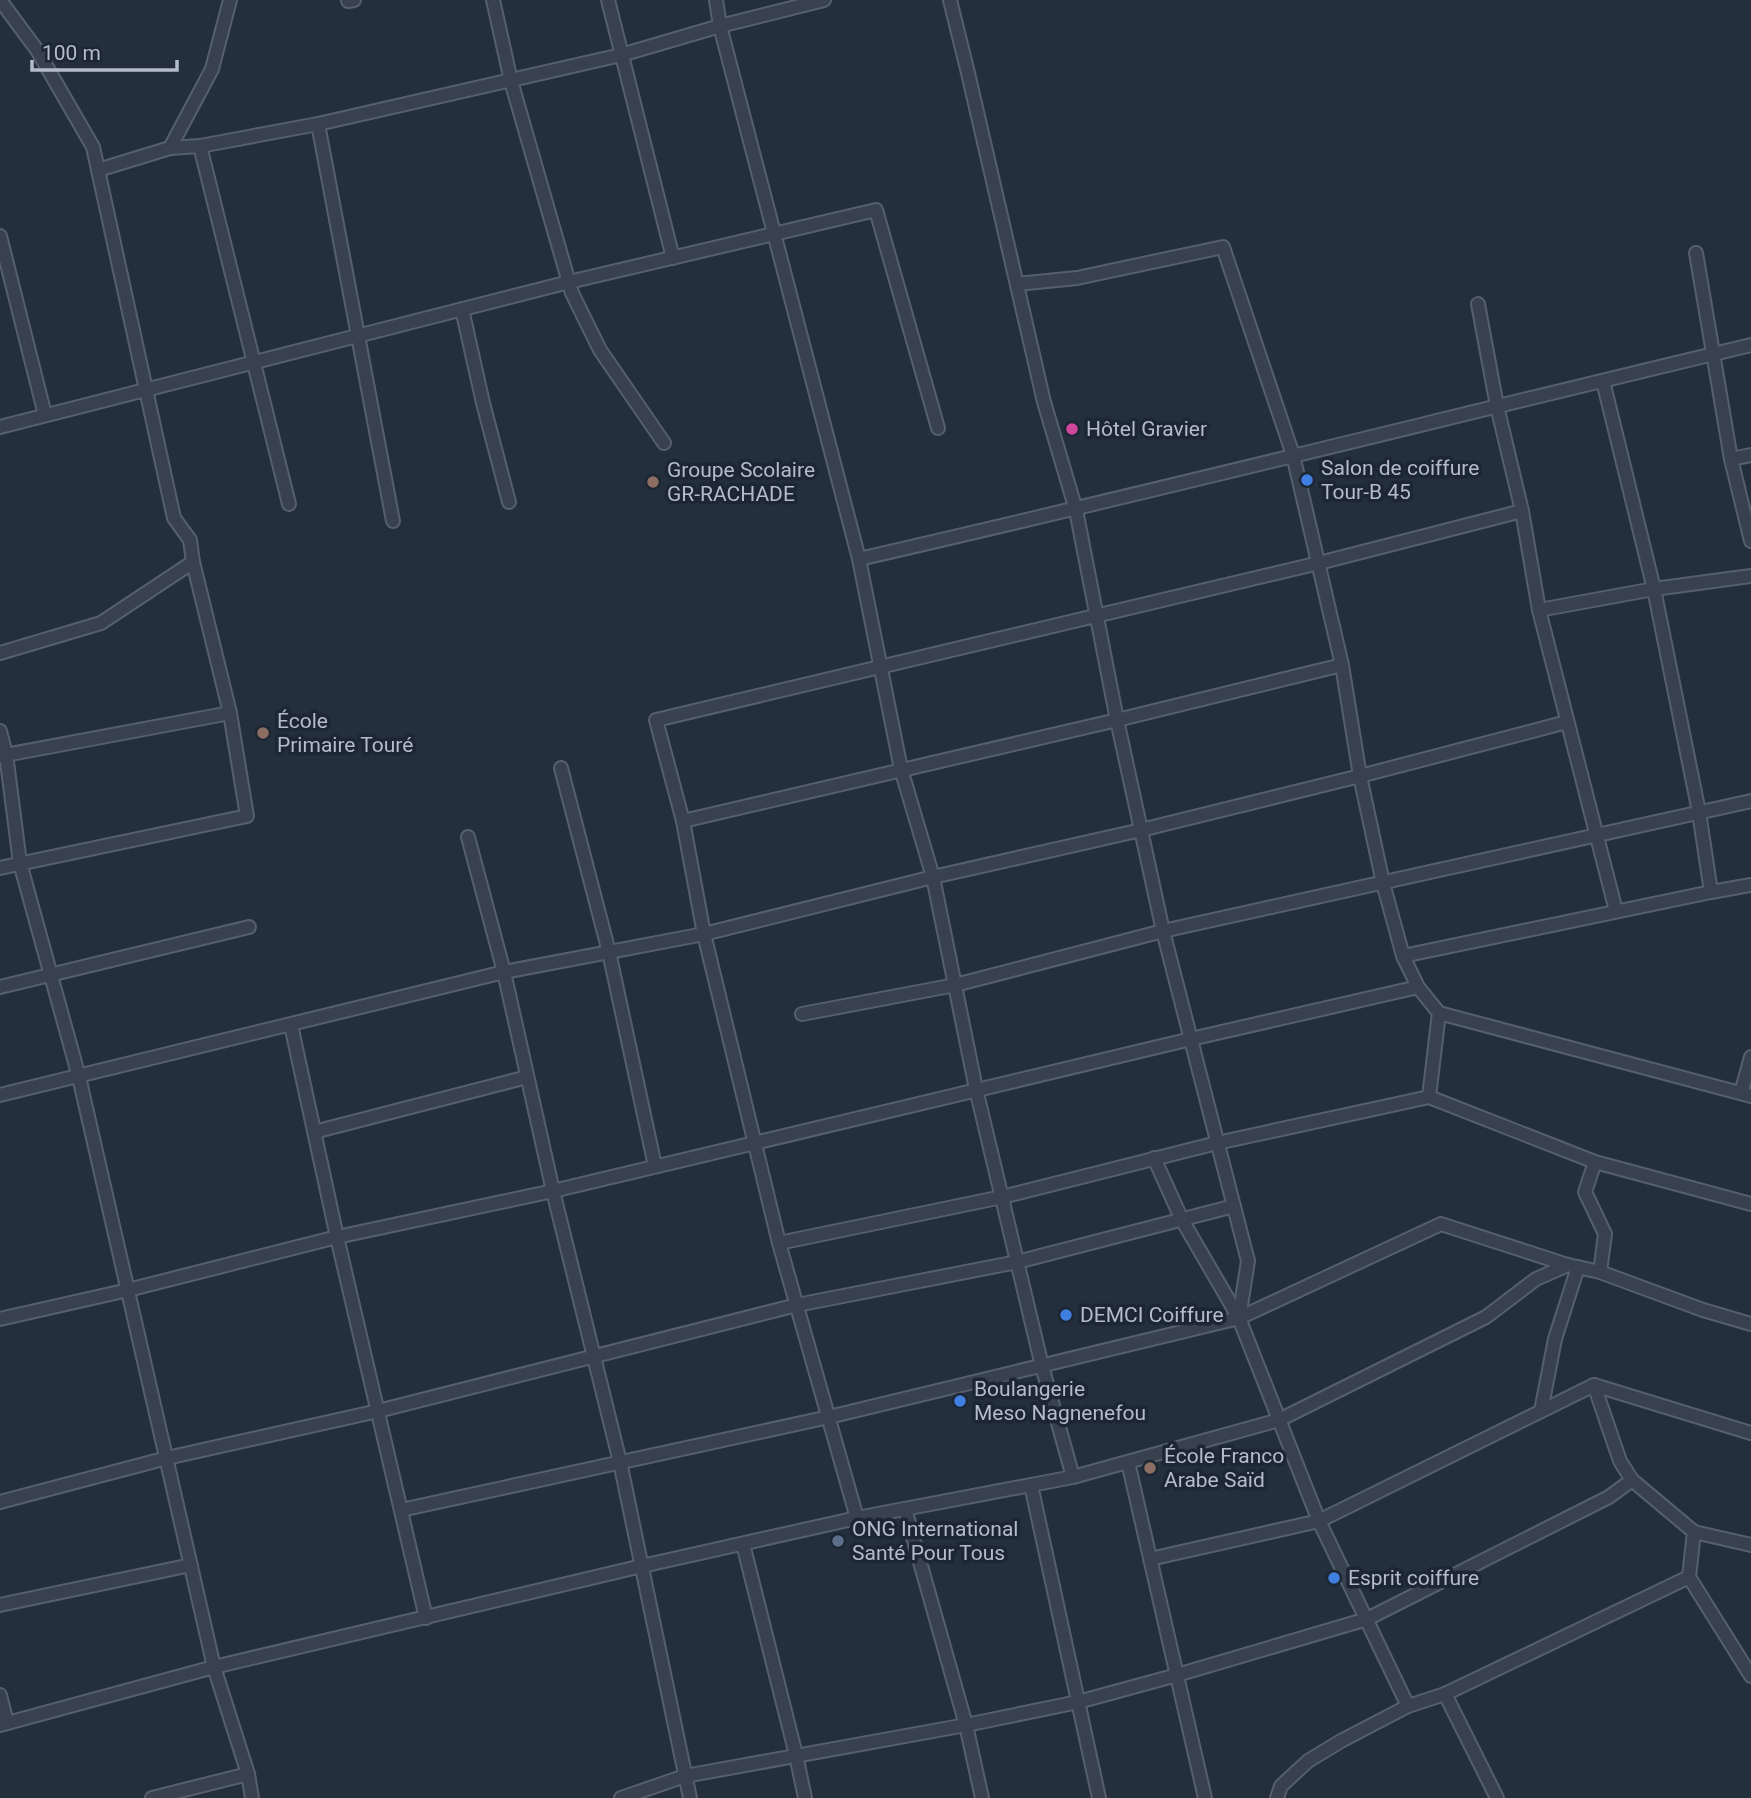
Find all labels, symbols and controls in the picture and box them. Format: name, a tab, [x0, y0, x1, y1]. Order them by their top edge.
scale bar	[32, 28, 177, 72]
text: 100 m	[42, 41, 101, 65]
place label: Hôtel Gravier	[1086, 417, 1207, 441]
marker: Hôtel Gravier	[1064, 421, 1080, 437]
place label: Salon de coiffure Tour-B 45	[1321, 456, 1479, 504]
place label: Groupe Scolaire GR-RACHADE	[667, 458, 815, 506]
marker: Salon de coiffure Tour-B 45	[1299, 472, 1315, 488]
marker: Groupe Scolaire GR-RACHADE	[645, 474, 661, 490]
place label: École Primaire Touré	[277, 709, 413, 757]
marker: École Primaire Touré	[255, 725, 271, 741]
place label: DEMCI Coiffure	[1080, 1303, 1224, 1327]
marker: DEMCI Coiffure	[1058, 1307, 1074, 1323]
place label: Boulangerie Meso Nagnenefou	[974, 1377, 1146, 1425]
marker: Boulangerie Meso Nagnenefou	[952, 1393, 968, 1409]
place label: École Franco Arabe Saïd	[1164, 1444, 1284, 1492]
marker: École Franco Arabe Saïd	[1142, 1460, 1158, 1476]
place label: ONG International Santé Pour Tous	[852, 1517, 1018, 1565]
marker: ONG International Santé Pour Tous	[830, 1533, 846, 1549]
place label: Esprit coiffure	[1348, 1566, 1479, 1590]
marker: Esprit coiffure	[1326, 1570, 1342, 1586]

